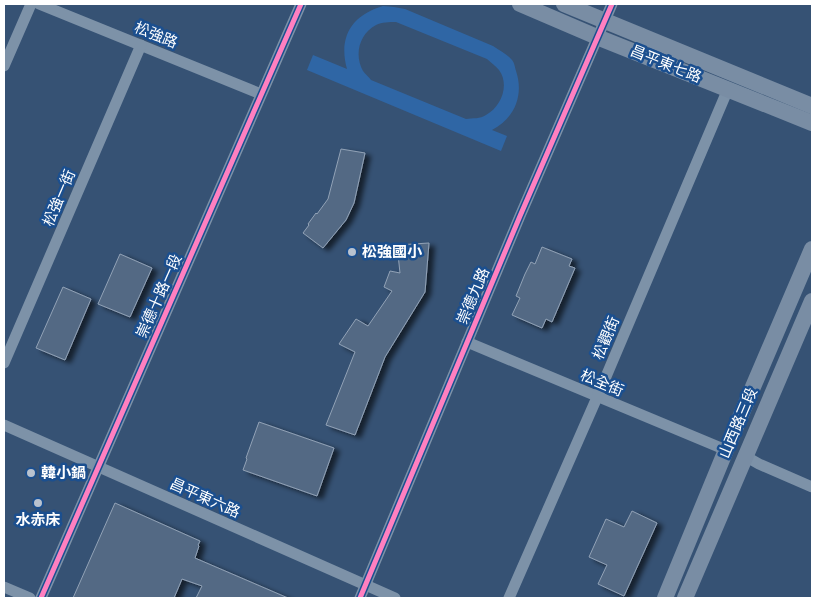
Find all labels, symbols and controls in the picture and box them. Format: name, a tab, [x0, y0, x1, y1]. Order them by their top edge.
street label: 松強路	[131, 17, 181, 53]
street label: 昌平東七路	[627, 41, 705, 87]
street label: 松強一街	[38, 166, 80, 230]
place label: 松強國小	[362, 242, 423, 262]
marker: 松強國小	[346, 246, 358, 258]
street label: 崇德十路一段	[132, 251, 186, 341]
street label: 崇德九路	[452, 264, 494, 328]
street label: 松觀街	[588, 313, 624, 363]
street label: 松全街	[577, 365, 627, 401]
street label: 山西路三段	[714, 385, 762, 461]
place label: 韓小鍋	[41, 463, 86, 483]
marker: 韓小鍋	[25, 467, 37, 479]
street label: 昌平東六路	[167, 474, 243, 522]
marker: 水赤床	[32, 497, 44, 509]
place label: 水赤床	[15, 510, 61, 530]

